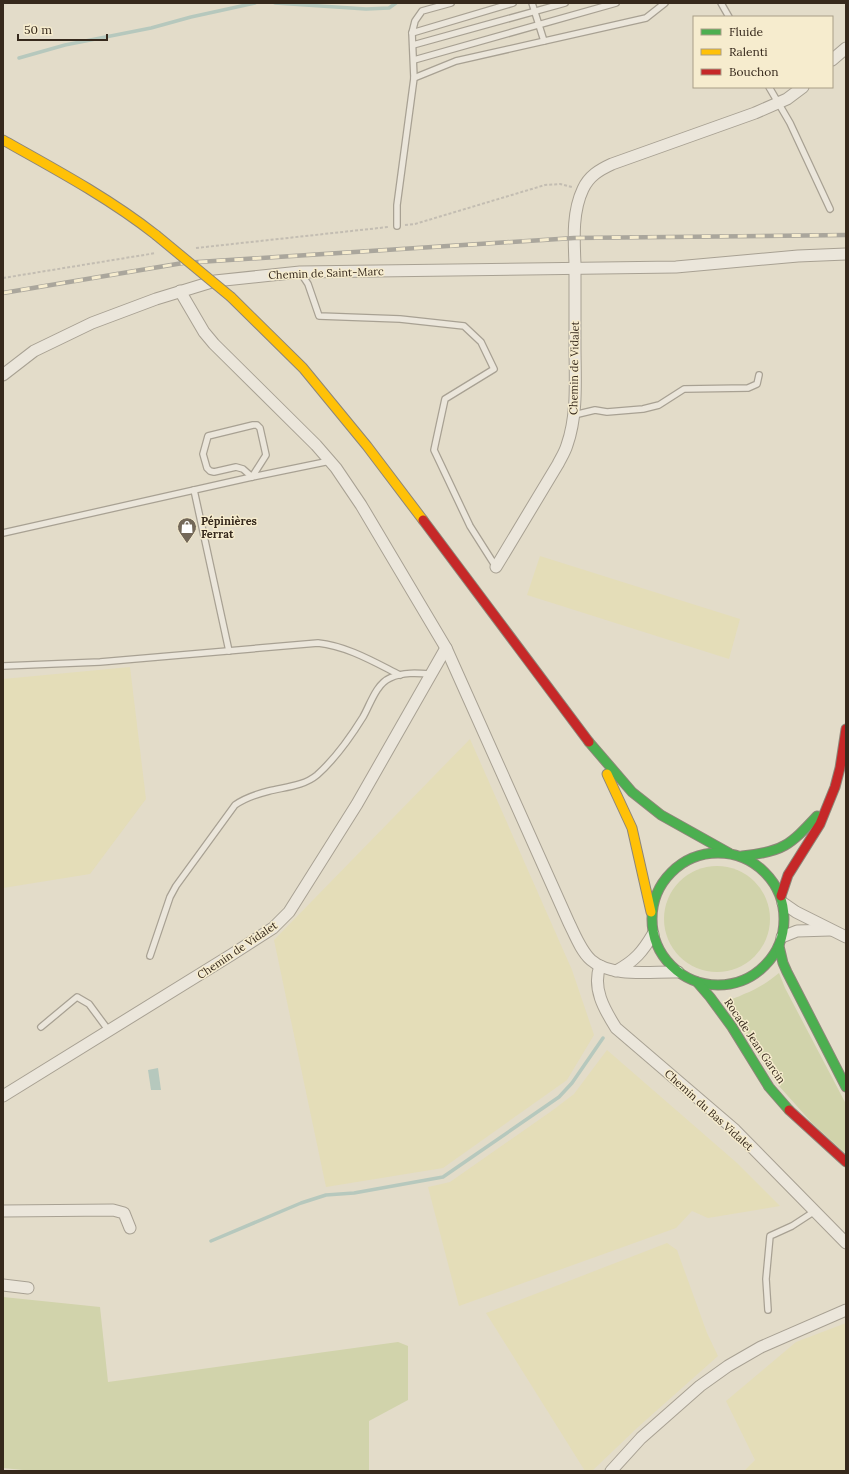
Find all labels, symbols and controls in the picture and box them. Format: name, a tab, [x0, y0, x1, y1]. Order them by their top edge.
scale bar	[18, 16, 107, 42]
legend	[693, 16, 833, 88]
text: 50 m	[24, 22, 52, 37]
text: Fluide	[729, 24, 764, 39]
text: Ralenti	[729, 44, 768, 59]
text: Bouchon	[729, 64, 779, 79]
street label: Chemin de Saint-Marc	[268, 264, 384, 282]
street label: Chemin de Vidalet	[566, 320, 582, 415]
place label: Pépinières Ferrat	[201, 514, 257, 541]
shop icon: Pépinières Ferrat	[176, 516, 198, 544]
street label: Chemin de Vidalet	[194, 918, 280, 982]
street label: Rocade Jean Garcin	[721, 996, 789, 1086]
street label: Chemin du Bas Vidalet	[662, 1066, 757, 1154]

